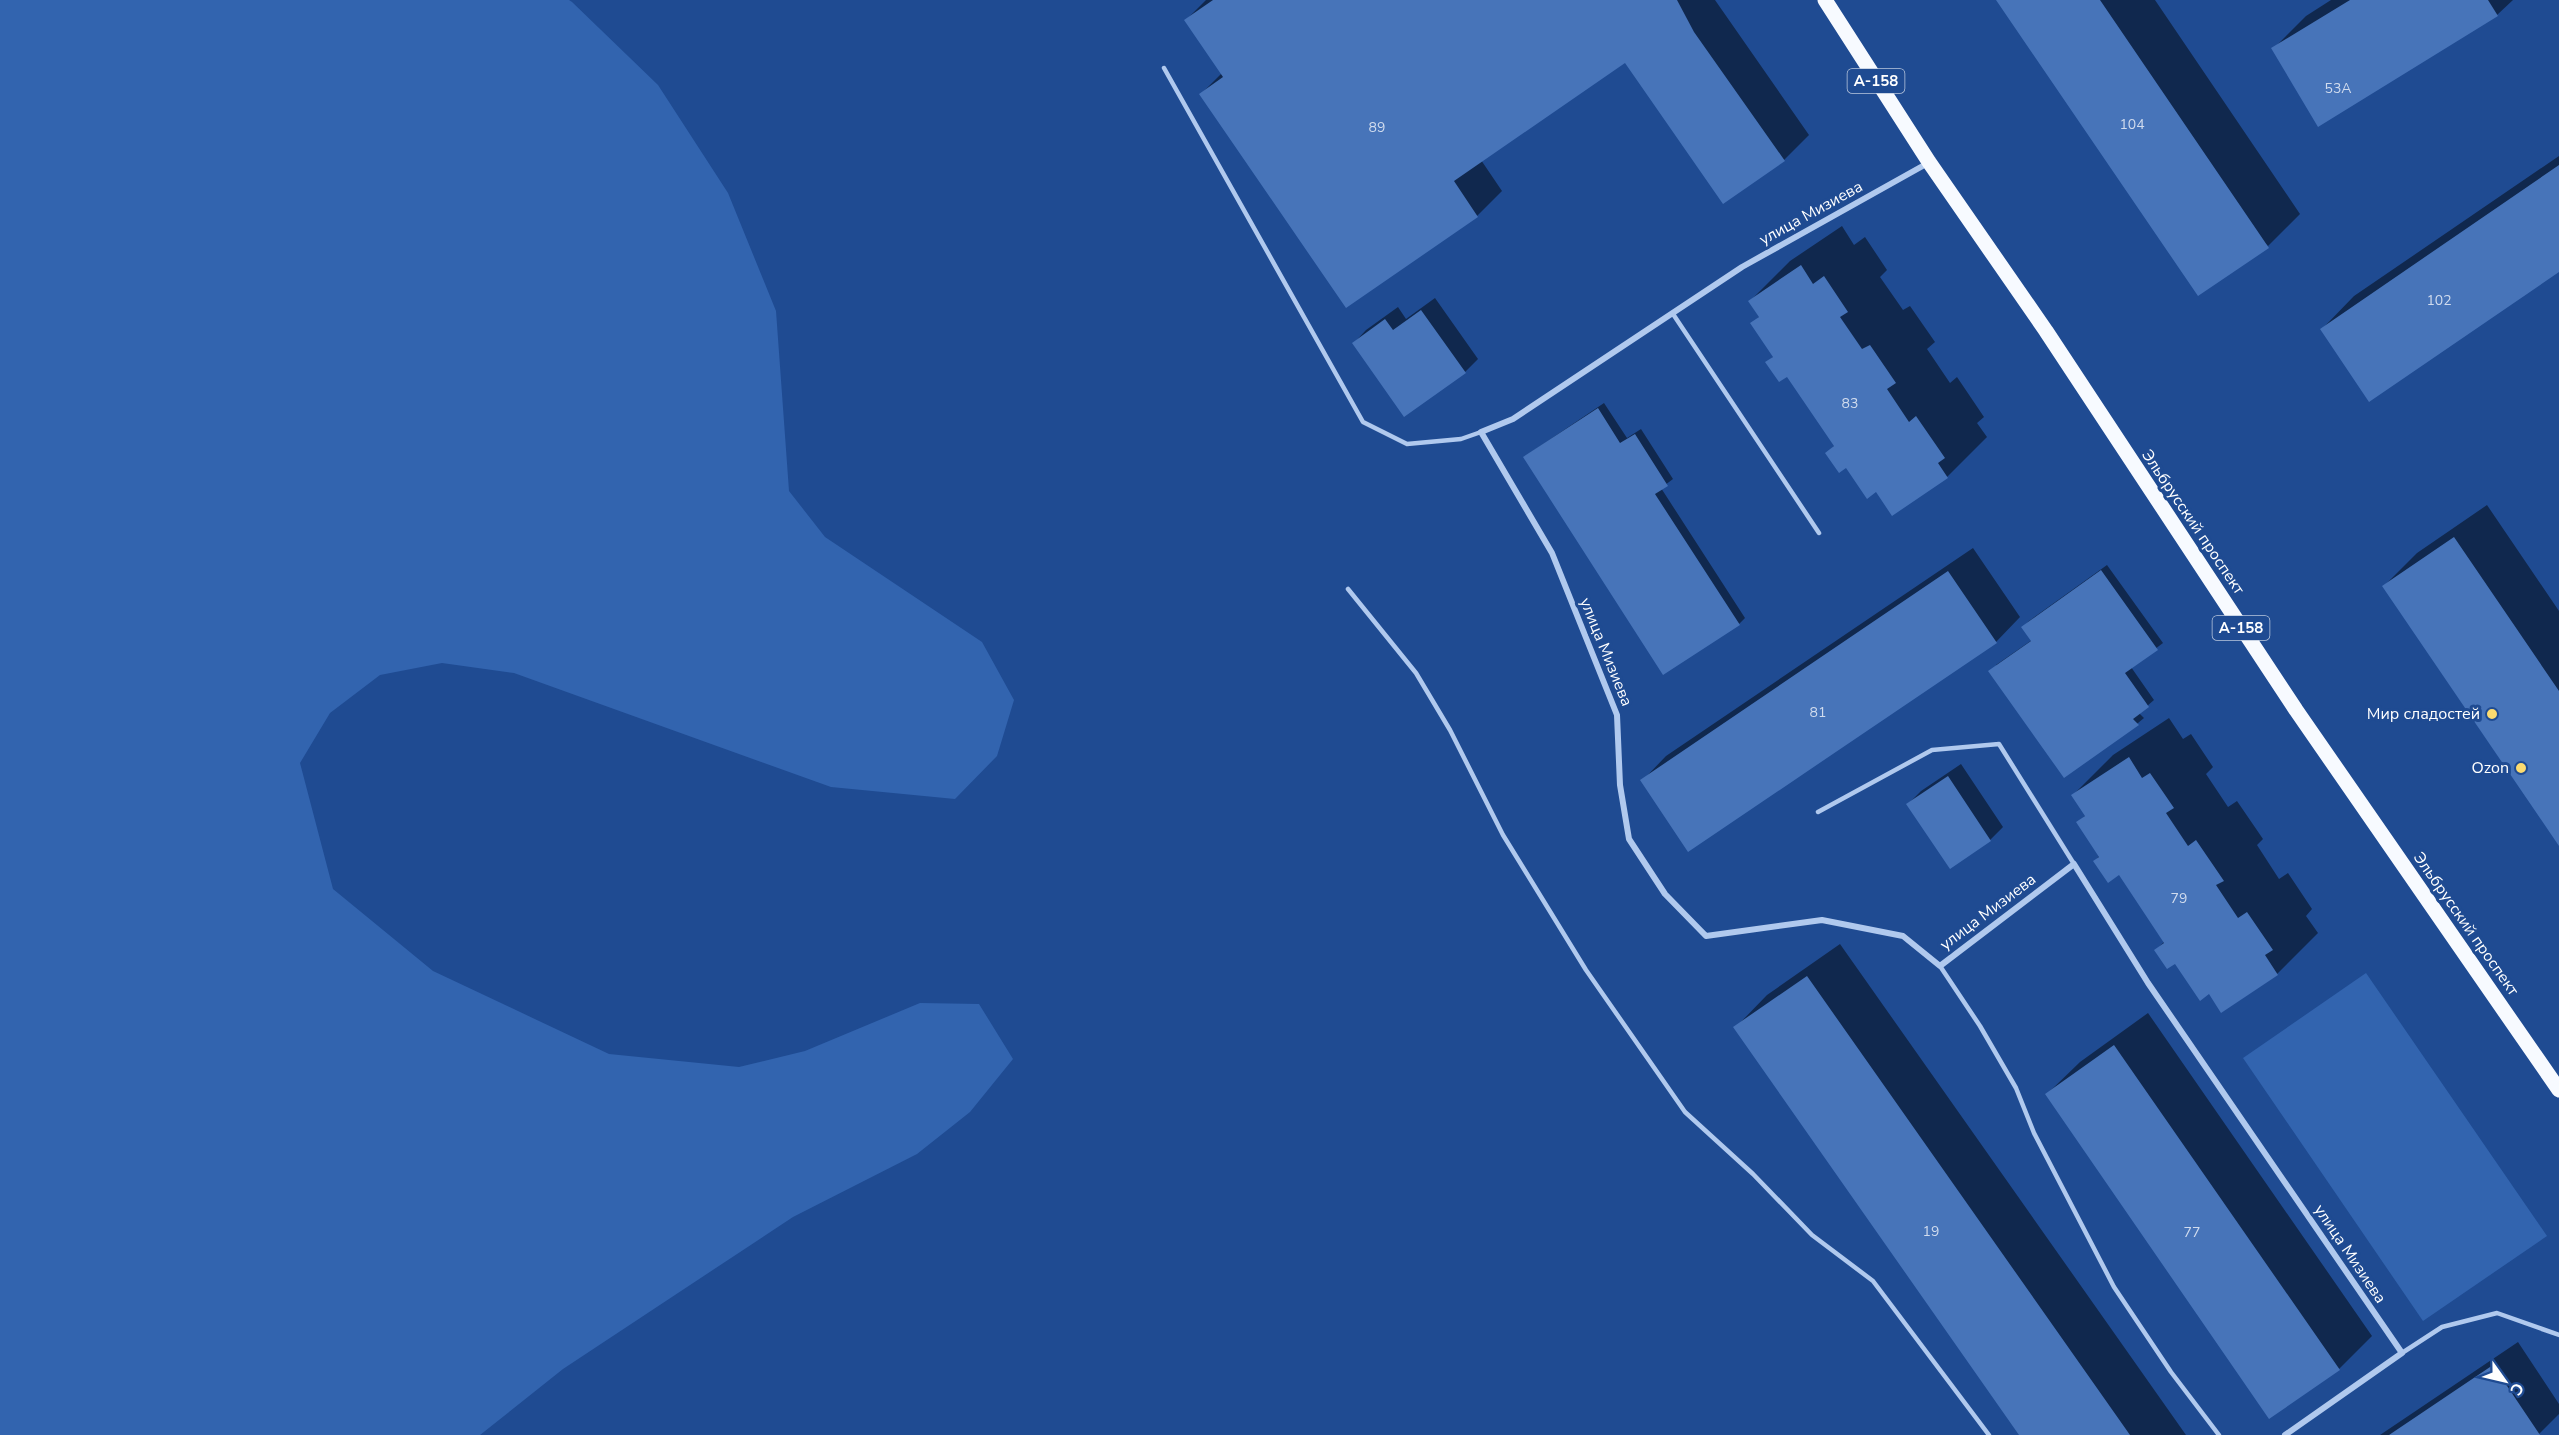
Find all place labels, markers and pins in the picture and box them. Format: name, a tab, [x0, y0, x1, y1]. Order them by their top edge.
place label: Мир сладостей	[2367, 703, 2480, 725]
marker: Мир сладостей	[2485, 707, 2499, 721]
place label: Ozon	[2471, 757, 2509, 779]
marker: Ozon	[2514, 761, 2528, 775]

